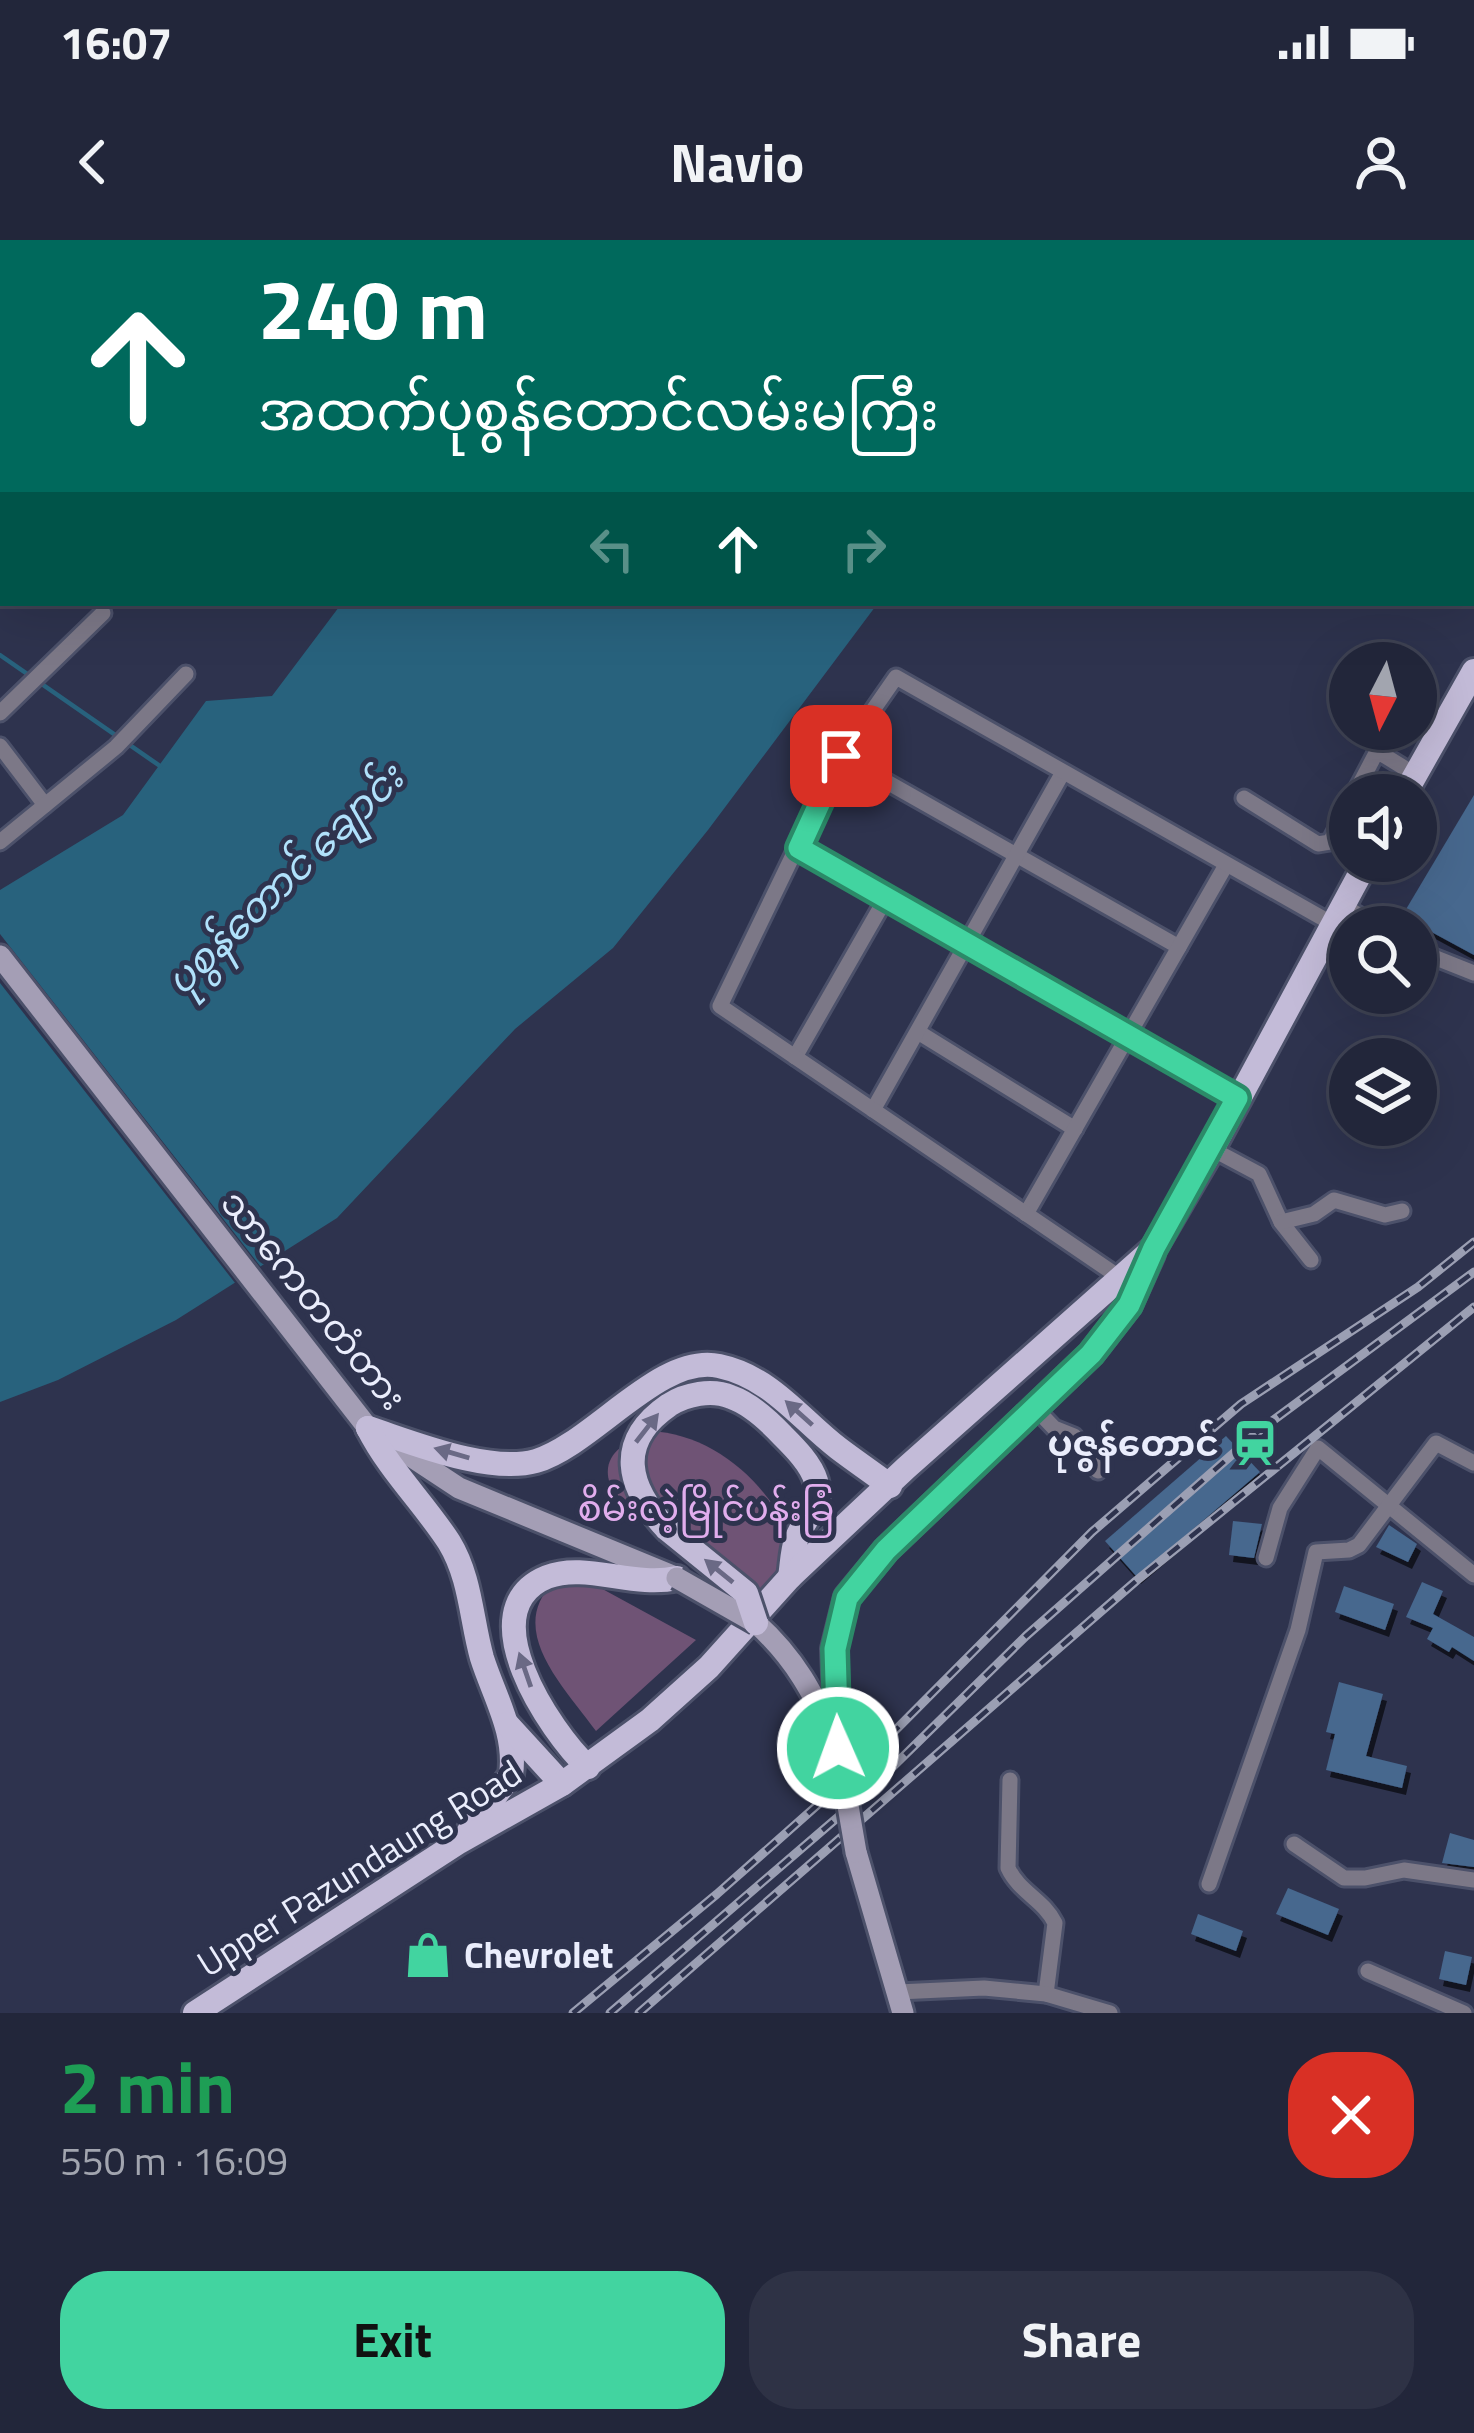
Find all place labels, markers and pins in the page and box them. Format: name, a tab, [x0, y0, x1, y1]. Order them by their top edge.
pin	[790, 705, 892, 807]
place label: ပုဇွန်တောင်	[1047, 1415, 1219, 1473]
station icon: ပုဇွန်တောင်	[1230, 1418, 1280, 1468]
place label: Chevrolet	[464, 1927, 613, 1982]
shop icon: Chevrolet	[403, 1930, 453, 1980]

